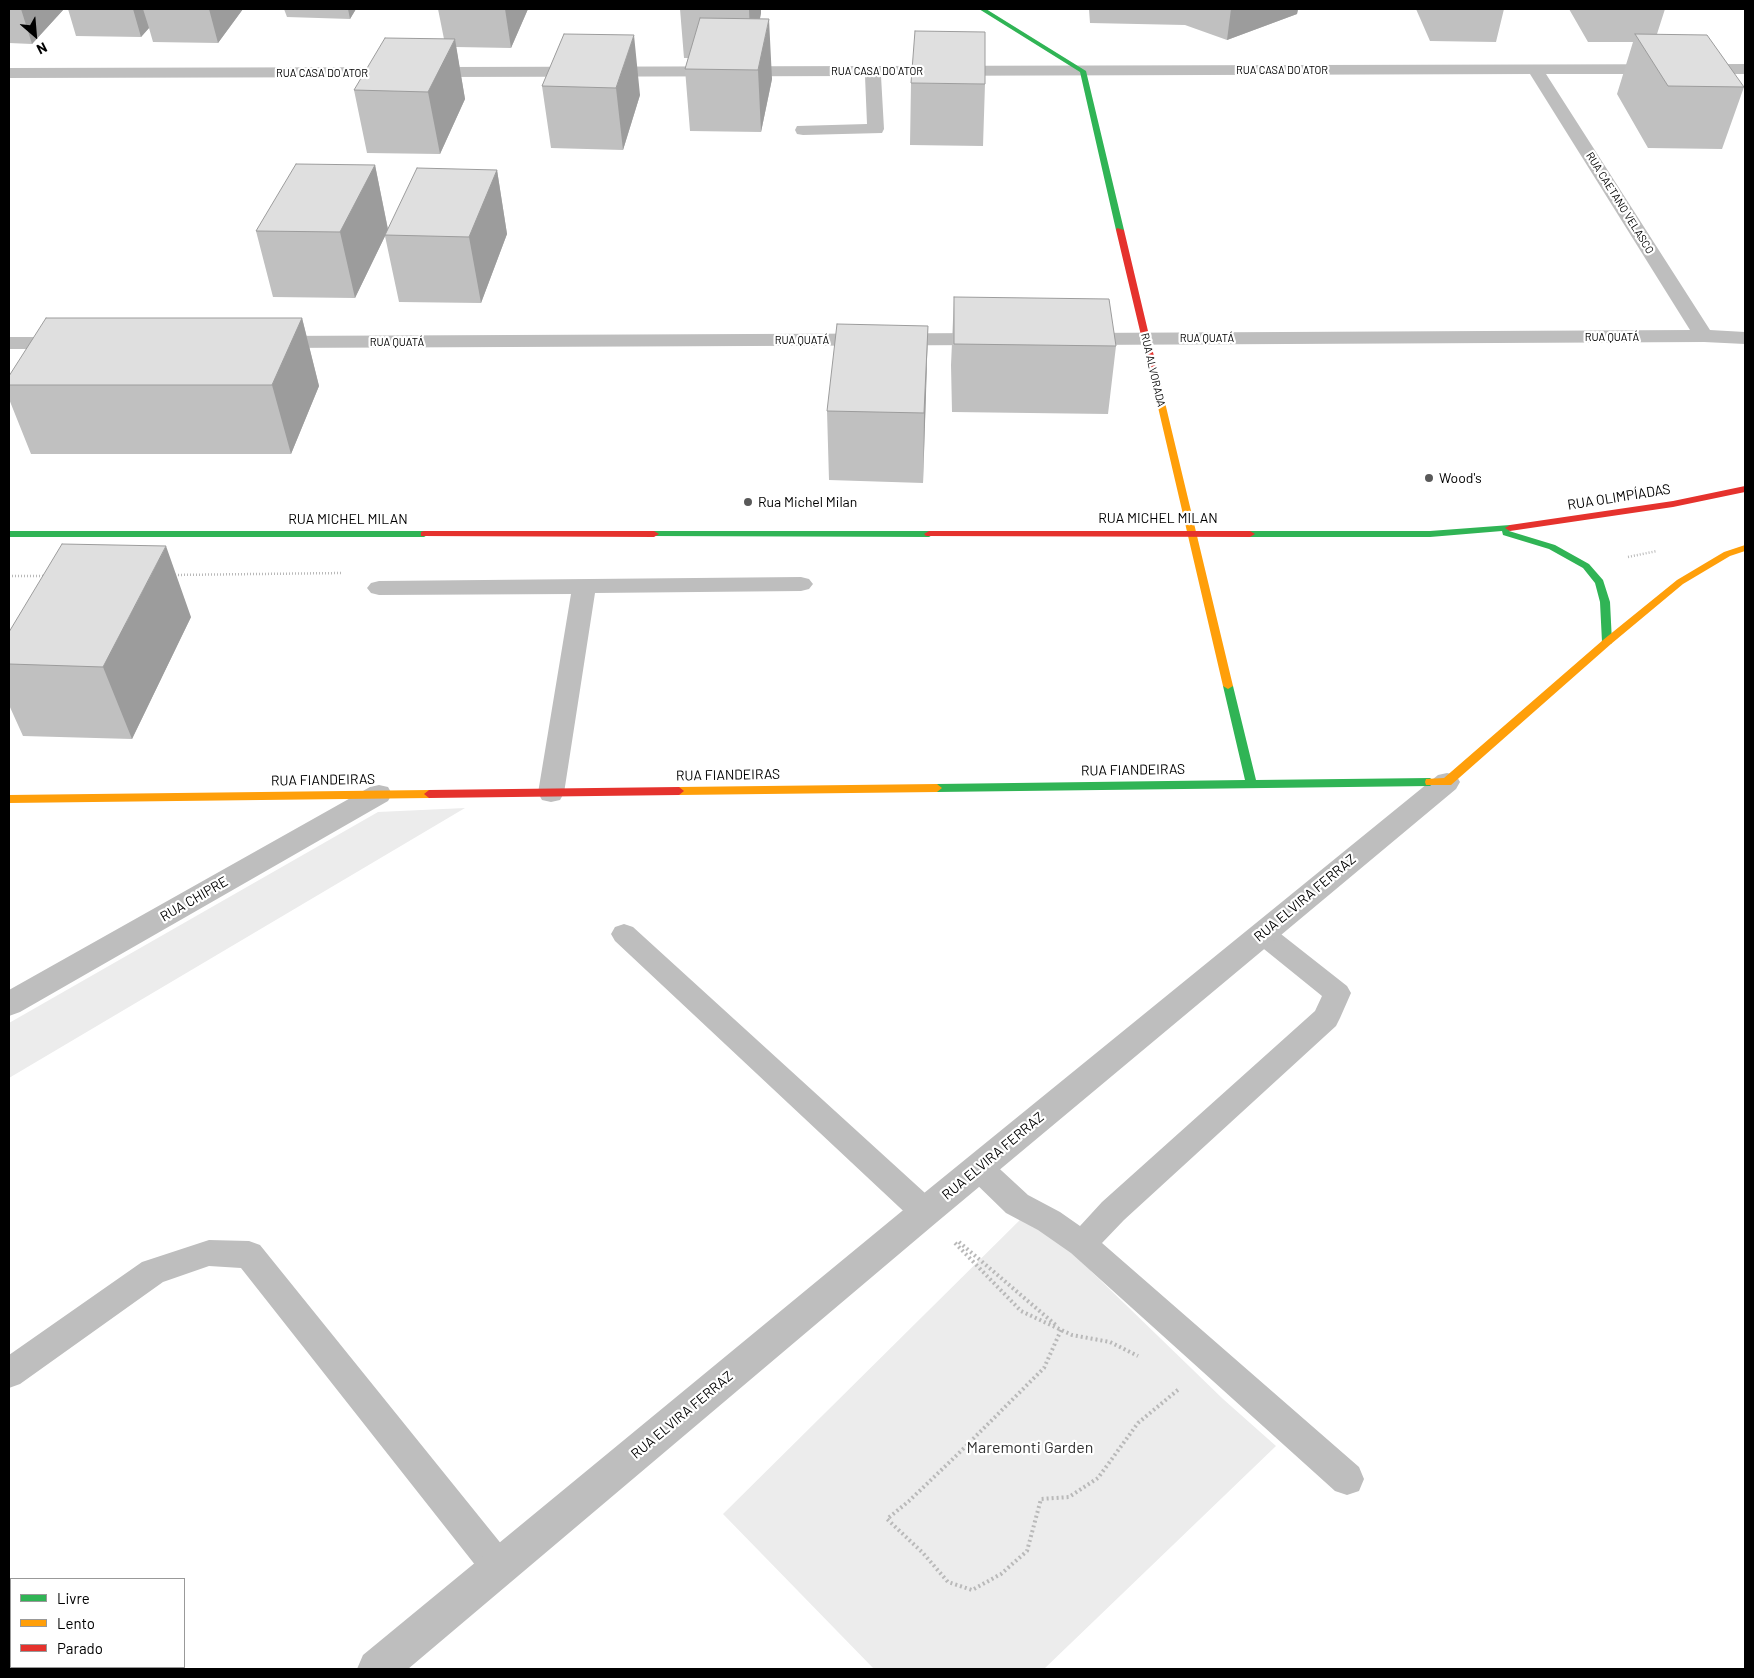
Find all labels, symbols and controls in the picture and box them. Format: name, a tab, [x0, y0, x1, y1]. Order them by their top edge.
north arrow	[10, 10, 60, 60]
text: N	[34, 39, 50, 58]
street label: RUA CASA DO ATOR	[1236, 63, 1328, 77]
street label: RUA CASA DO ATOR	[831, 64, 923, 78]
street label: RUA CASA DO ATOR	[276, 66, 368, 80]
street label: RUA CAETANO VELASCO	[1583, 150, 1657, 256]
street label: RUA QUATÁ	[1585, 330, 1639, 344]
street label: RUA QUATÁ	[1180, 331, 1234, 345]
street label: RUA ALVORADA	[1138, 332, 1168, 408]
street label: RUA QUATÁ	[775, 333, 829, 347]
street label: RUA QUATÁ	[370, 335, 424, 349]
place label: Wood's	[1439, 470, 1482, 486]
marker: Wood's	[1423, 472, 1435, 484]
street label: RUA OLIMPÍADAS	[1566, 481, 1672, 513]
place label: Rua Michel Milan	[758, 494, 857, 510]
marker: Rua Michel Milan	[742, 496, 754, 508]
street label: RUA MICHEL MILAN	[1098, 510, 1218, 526]
street label: RUA MICHEL MILAN	[288, 511, 408, 527]
street label: RUA FIANDEIRAS	[1081, 761, 1185, 779]
street label: RUA FIANDEIRAS	[676, 766, 780, 784]
street label: RUA FIANDEIRAS	[271, 771, 375, 789]
street label: RUA ELVIRA FERRAZ	[1251, 851, 1359, 945]
street label: RUA CHIPRE	[157, 873, 231, 925]
street label: RUA ELVIRA FERRAZ	[939, 1109, 1047, 1203]
street label: RUA ELVIRA FERRAZ	[628, 1368, 736, 1462]
park label: Maremonti Garden	[967, 1438, 1093, 1458]
legend	[10, 1578, 185, 1668]
text: Livre	[57, 1589, 90, 1607]
text: Lento	[57, 1614, 95, 1632]
text: Parado	[57, 1639, 103, 1657]

